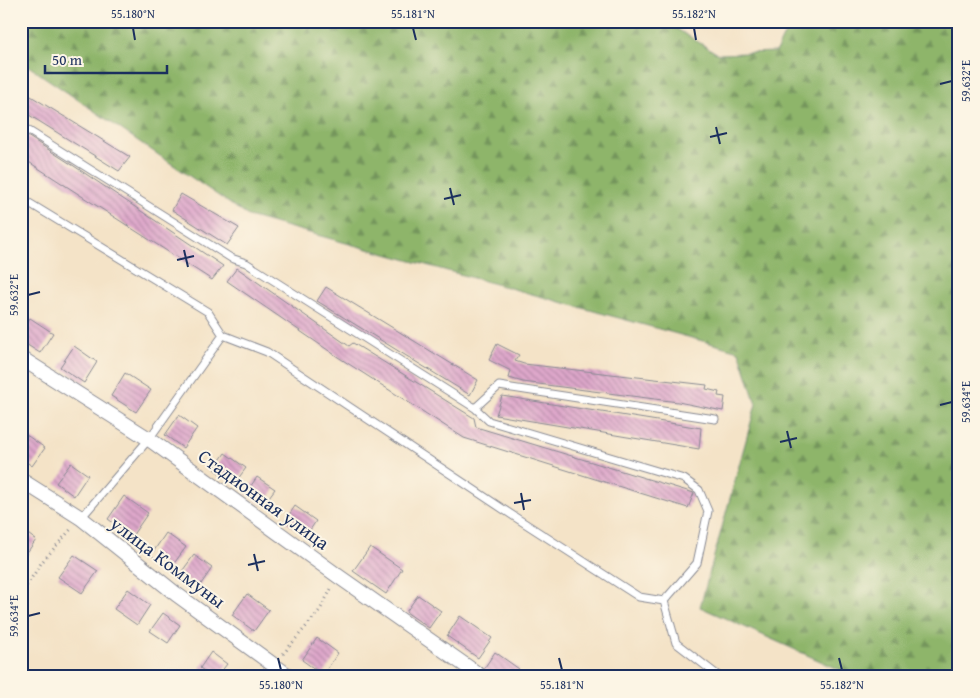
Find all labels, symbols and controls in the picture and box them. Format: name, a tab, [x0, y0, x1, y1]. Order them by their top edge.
text: 55.180°N	[111, 5, 155, 22]
text: 55.181°N	[391, 5, 435, 22]
text: 55.182°N	[672, 5, 716, 22]
scale bar	[45, 42, 168, 74]
text: 50 m	[52, 49, 83, 70]
text: 59.632°E	[957, 60, 974, 102]
text: 59.632°E	[5, 274, 22, 316]
text: 59.634°E	[957, 381, 974, 423]
street label: Стадионная улица	[193, 442, 335, 556]
street label: улица Коммуны	[104, 509, 232, 615]
text: 59.634°E	[5, 595, 22, 637]
text: 55.180°N	[259, 676, 303, 693]
text: 55.181°N	[540, 676, 584, 693]
text: 55.182°N	[820, 676, 864, 693]

